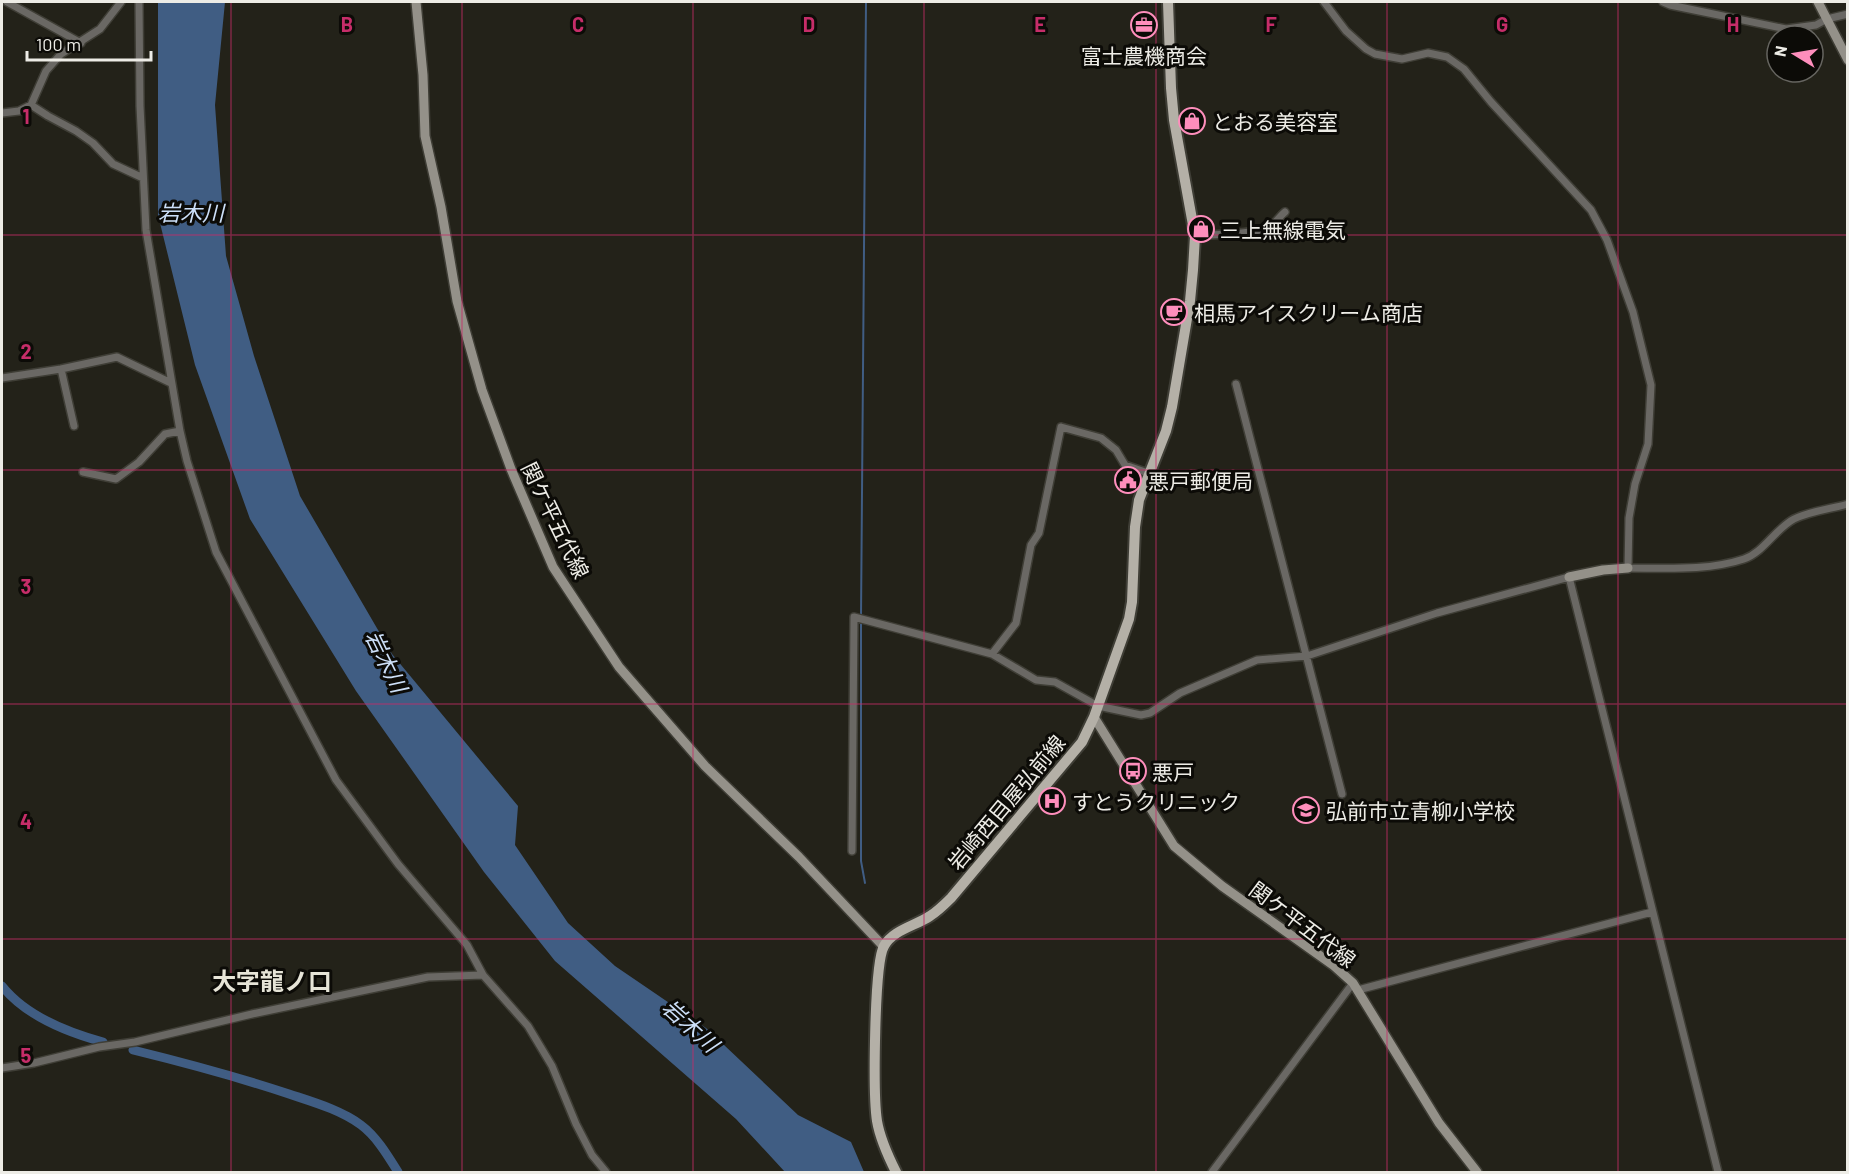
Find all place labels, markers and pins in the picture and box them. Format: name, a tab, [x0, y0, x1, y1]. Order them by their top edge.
office icon: 富士農機商会	[1129, 10, 1159, 40]
place label: 富士農機商会	[1081, 43, 1207, 68]
shop icon: とおる美容室	[1177, 106, 1207, 136]
place label: とおる美容室	[1212, 109, 1338, 134]
shop icon: 三上無線電気	[1186, 214, 1216, 244]
place label: 三上無線電気	[1220, 217, 1346, 242]
cafe icon: 相馬アイスクリーム商店	[1159, 297, 1189, 327]
place label: 相馬アイスクリーム商店	[1194, 300, 1423, 325]
public building icon: 悪戸郵便局	[1113, 465, 1143, 495]
place label: 悪戸郵便局	[1148, 468, 1253, 493]
bus stop icon: 悪戸	[1118, 756, 1148, 786]
place label: 悪戸	[1152, 759, 1194, 784]
hospital icon: すとうクリニック	[1037, 786, 1067, 816]
place label: すとうクリニック	[1072, 789, 1240, 814]
school or university icon: 弘前市立青柳小学校	[1291, 795, 1321, 825]
place label: 弘前市立青柳小学校	[1326, 798, 1515, 823]

